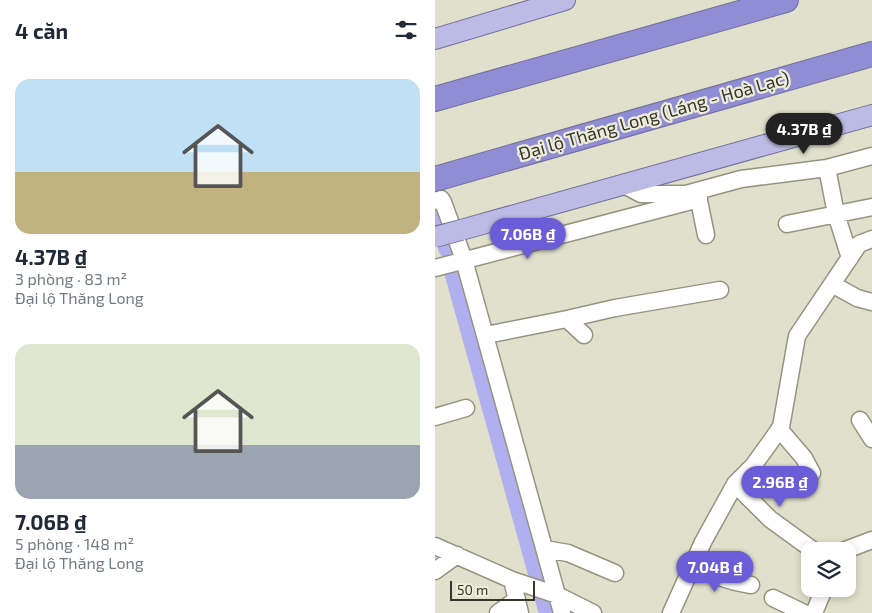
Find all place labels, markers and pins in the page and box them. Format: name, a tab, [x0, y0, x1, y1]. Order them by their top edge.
pin: 4.37B ₫	[758, 112, 850, 155]
pin: 7.06B ₫	[482, 218, 574, 260]
pin: 2.96B ₫	[734, 466, 826, 508]
pin: 7.04B ₫	[669, 550, 761, 593]

